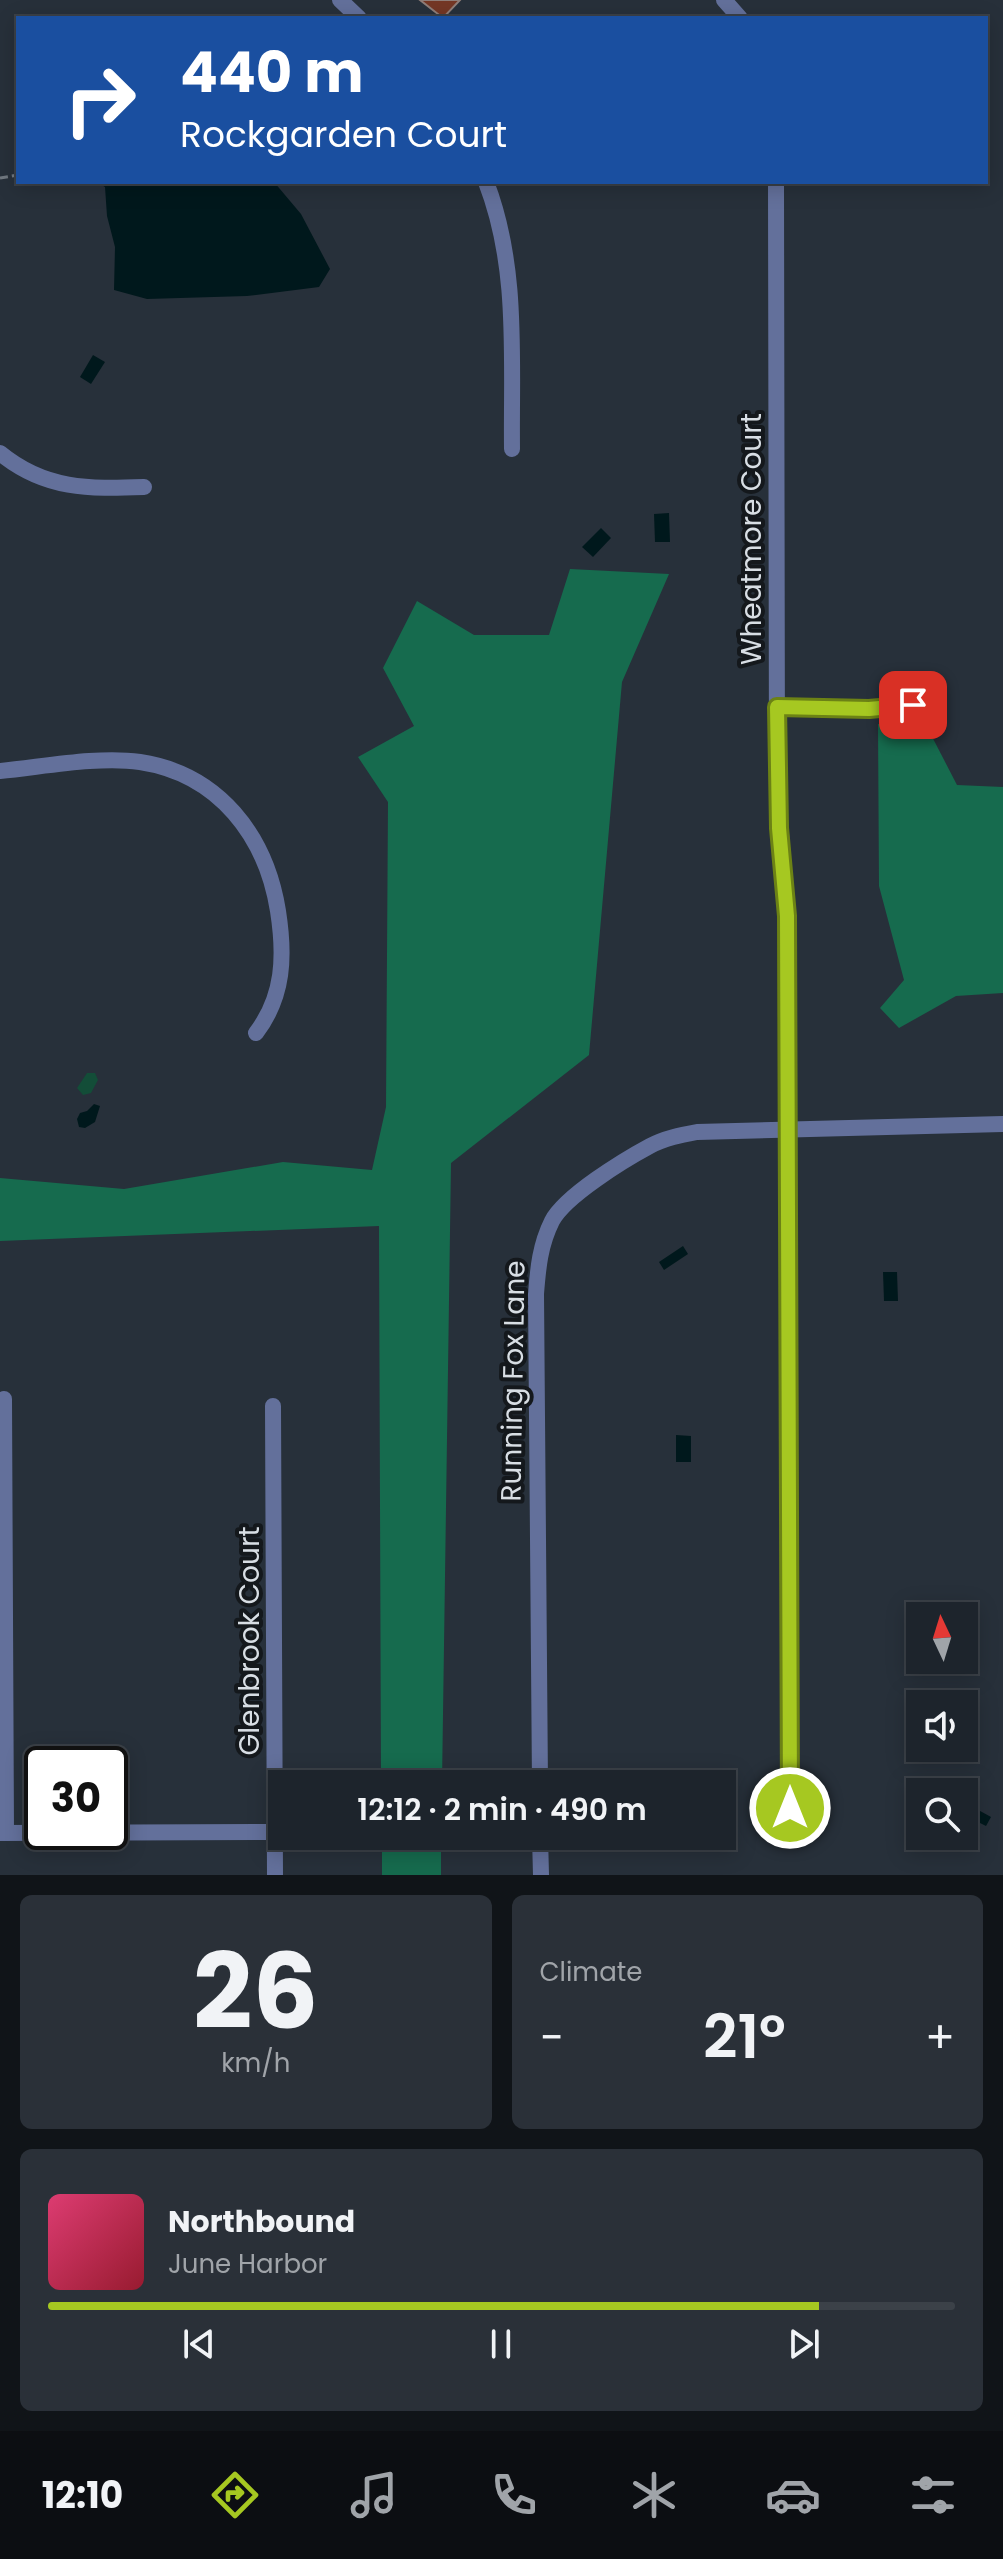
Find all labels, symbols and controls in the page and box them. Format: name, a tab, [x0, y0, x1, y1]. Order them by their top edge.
text: 440 m	[180, 33, 364, 112]
icon: right	[48, 48, 152, 152]
text: Rockgarden Court	[180, 109, 507, 160]
street label: Wheatmore Court	[732, 413, 771, 665]
pin	[879, 671, 947, 739]
icon: arrive	[891, 683, 935, 727]
street label: Running Fox Lane	[491, 1260, 535, 1502]
street label: Glenbrook Court	[230, 1526, 269, 1756]
north arrow	[906, 1602, 978, 1674]
map controls	[906, 1602, 978, 1850]
button: sound	[906, 1690, 978, 1762]
speed limit sign: 30	[24, 1746, 128, 1850]
position arrow	[748, 1766, 832, 1850]
button: search	[906, 1778, 978, 1850]
text: 12:12 · 2 min · 490 m	[357, 1788, 647, 1831]
text: 26	[193, 1919, 319, 2064]
text: Climate	[540, 1954, 642, 1990]
text: 21°	[703, 1995, 786, 2079]
text: −	[540, 2007, 564, 2068]
text: +	[925, 2007, 955, 2068]
text: km/h	[221, 2045, 290, 2081]
text: Northbound	[168, 2200, 355, 2243]
text: June Harbor	[168, 2246, 327, 2282]
icon: previous	[177, 2322, 221, 2366]
icon: pause	[479, 2322, 523, 2366]
icon: next	[782, 2322, 826, 2366]
icon: directions	[207, 2467, 263, 2523]
icon: music	[346, 2467, 402, 2523]
icon: phone	[486, 2467, 542, 2523]
icon: climate	[626, 2467, 682, 2523]
icon: car	[765, 2467, 821, 2523]
icon: filters	[905, 2467, 961, 2523]
text: 12:10	[42, 2470, 123, 2521]

